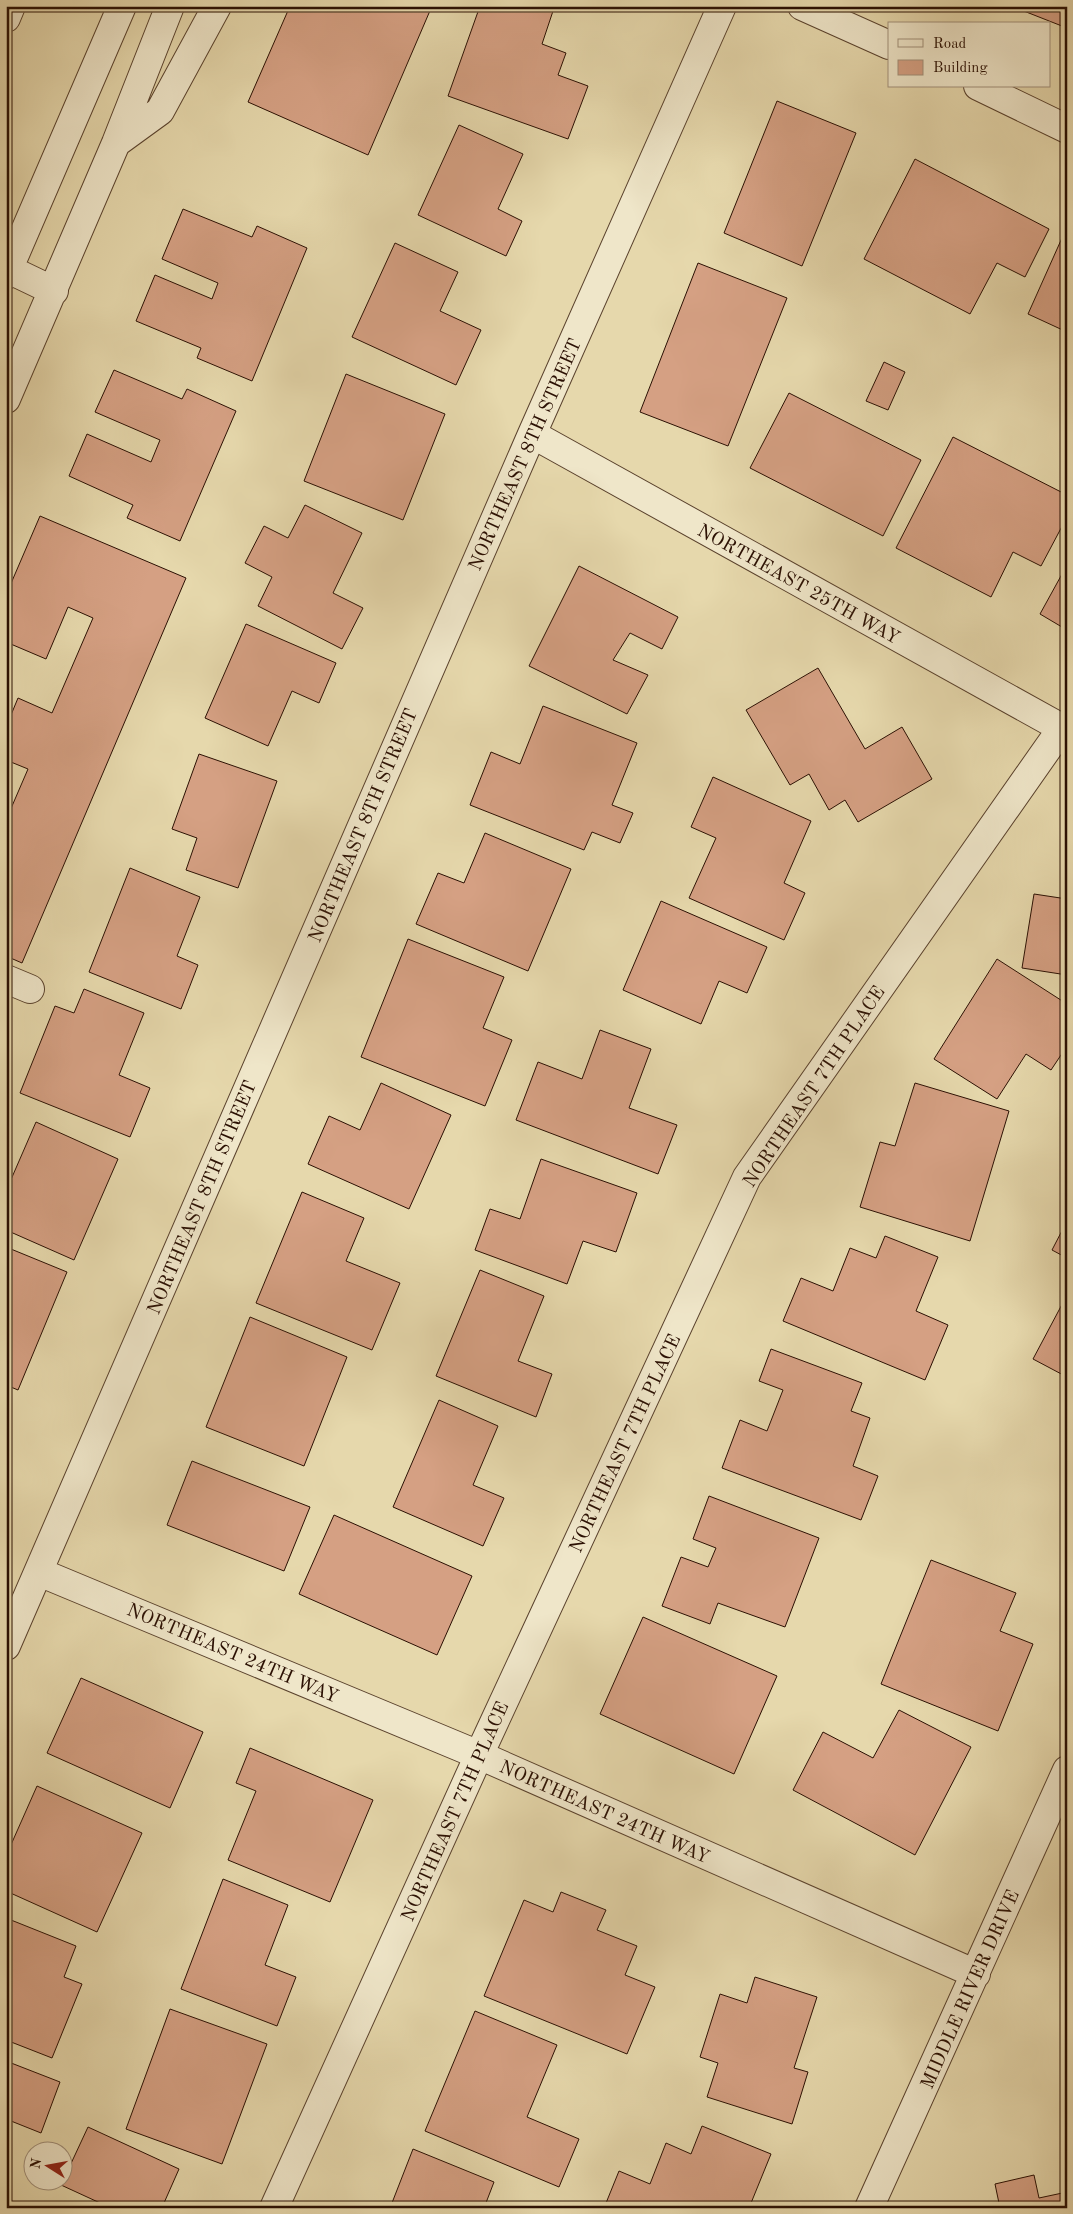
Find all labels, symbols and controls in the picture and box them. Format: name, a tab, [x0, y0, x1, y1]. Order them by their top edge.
legend	[888, 22, 1050, 88]
text: Road	[933, 37, 967, 52]
text: Building	[933, 61, 988, 76]
street label: NORTHEAST 8TH STREET	[466, 336, 586, 574]
street label: NORTHEAST 25TH WAY	[694, 522, 902, 649]
street label: NORTHEAST 8TH STREET	[306, 706, 422, 946]
street label: NORTHEAST 7TH PLACE	[741, 983, 890, 1192]
street label: NORTHEAST 8TH STREET	[145, 1078, 261, 1318]
street label: NORTHEAST 7TH PLACE	[567, 1332, 685, 1556]
street label: NORTHEAST 24TH WAY	[123, 1601, 341, 1708]
street label: NORTHEAST 7TH PLACE	[399, 1699, 513, 1925]
street label: NORTHEAST 24TH WAY	[496, 1758, 712, 1868]
street label: MIDDLE RIVER DRIVE	[919, 1888, 1024, 2092]
north arrow	[22, 2142, 72, 2192]
text: N	[28, 2157, 44, 2170]

